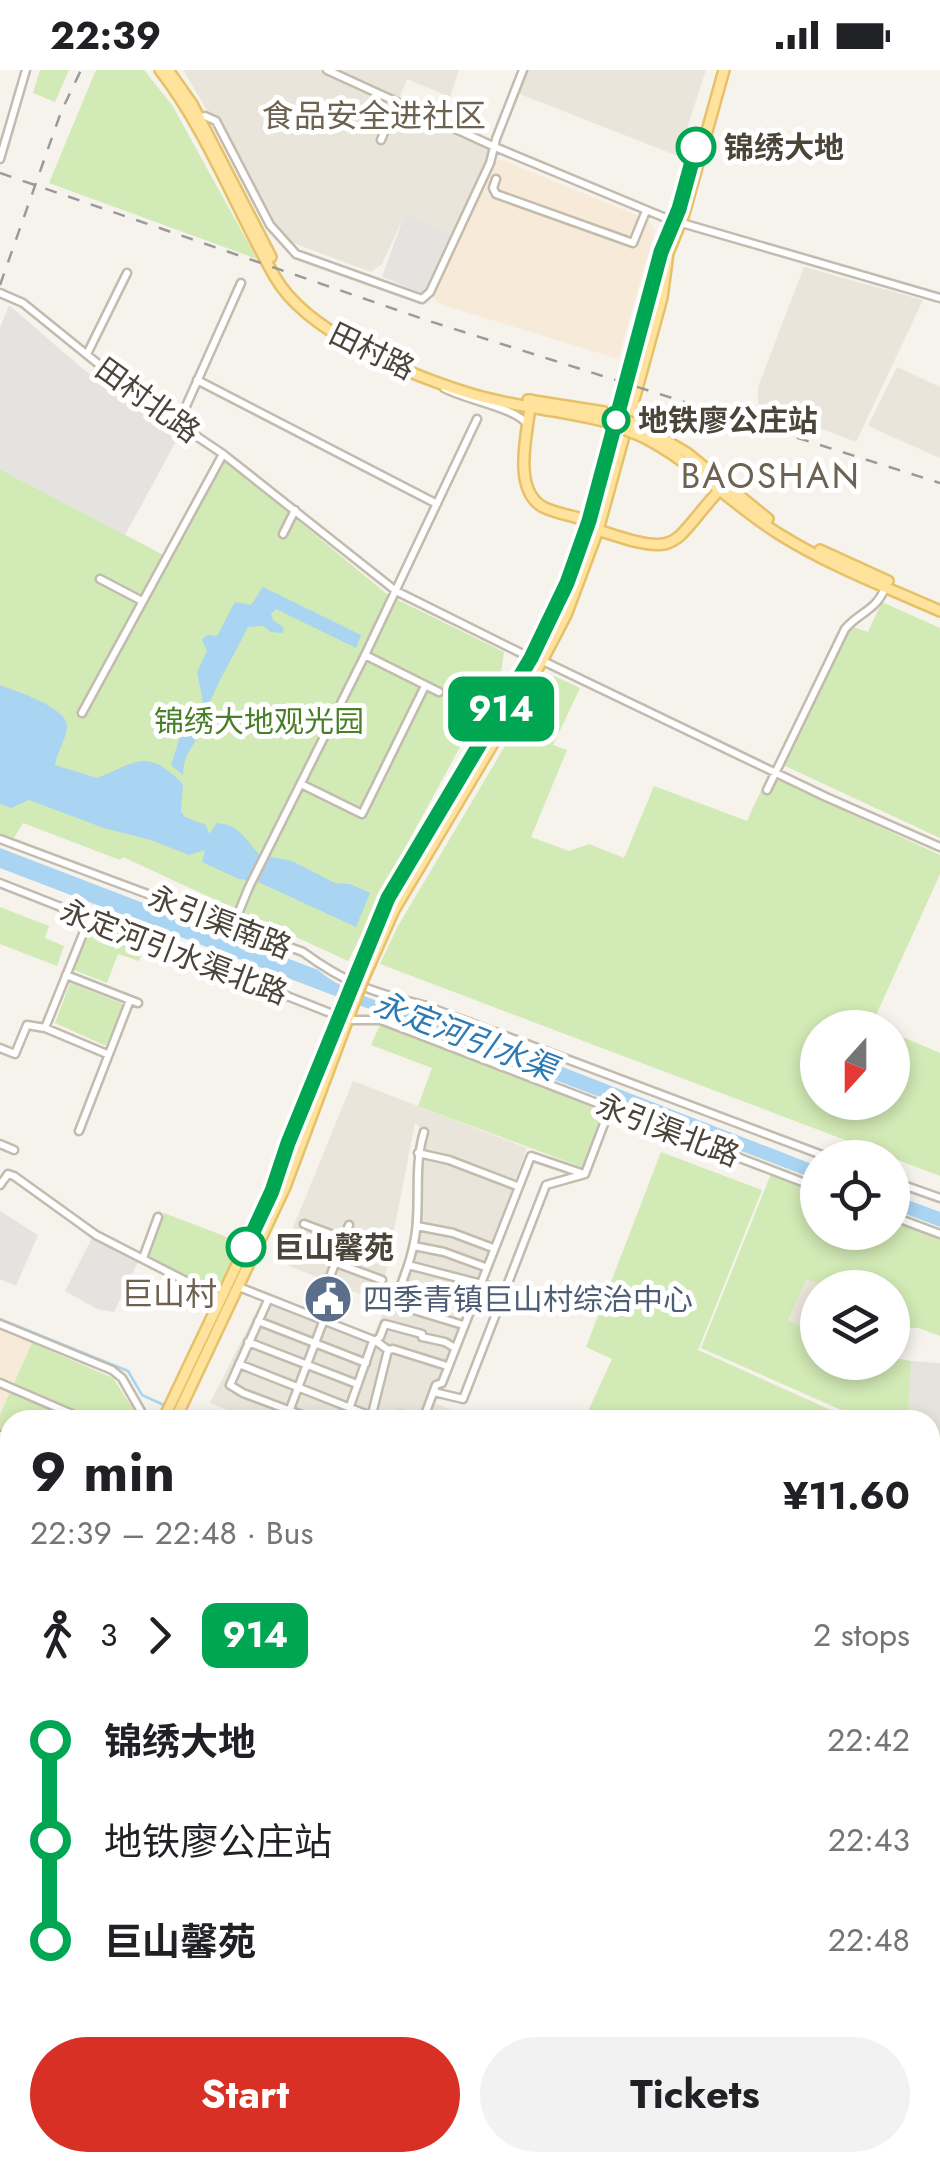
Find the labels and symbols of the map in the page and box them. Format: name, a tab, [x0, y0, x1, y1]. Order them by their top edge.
district label: 食品安全进社区	[262, 93, 486, 139]
place label: 锦绣大地	[724, 126, 844, 169]
marker: 锦绣大地	[677, 128, 715, 166]
street label: 田村路	[322, 312, 422, 390]
street label: 田村北路	[87, 347, 209, 453]
place label: 地铁廖公庄站	[638, 399, 818, 442]
marker: 地铁廖公庄站	[603, 407, 629, 433]
district label: BAOSHAN	[681, 451, 861, 501]
line badge: 914	[444, 676, 558, 742]
park label: 锦绣大地观光园	[154, 700, 364, 743]
street label: 永引渠南路	[142, 875, 298, 969]
street label: 永定河引水渠北路	[54, 889, 294, 1015]
water label: 永定河引水渠	[367, 980, 567, 1093]
north arrow	[800, 1010, 910, 1120]
street label: 永引渠北路	[590, 1083, 746, 1177]
place label: 巨山馨苑	[274, 1226, 394, 1269]
marker: 巨山馨苑	[227, 1228, 265, 1266]
district label: 巨山村	[121, 1271, 217, 1317]
public building icon: 四季青镇巨山村综治中心	[302, 1273, 354, 1325]
place label: 四季青镇巨山村综治中心	[363, 1278, 693, 1321]

